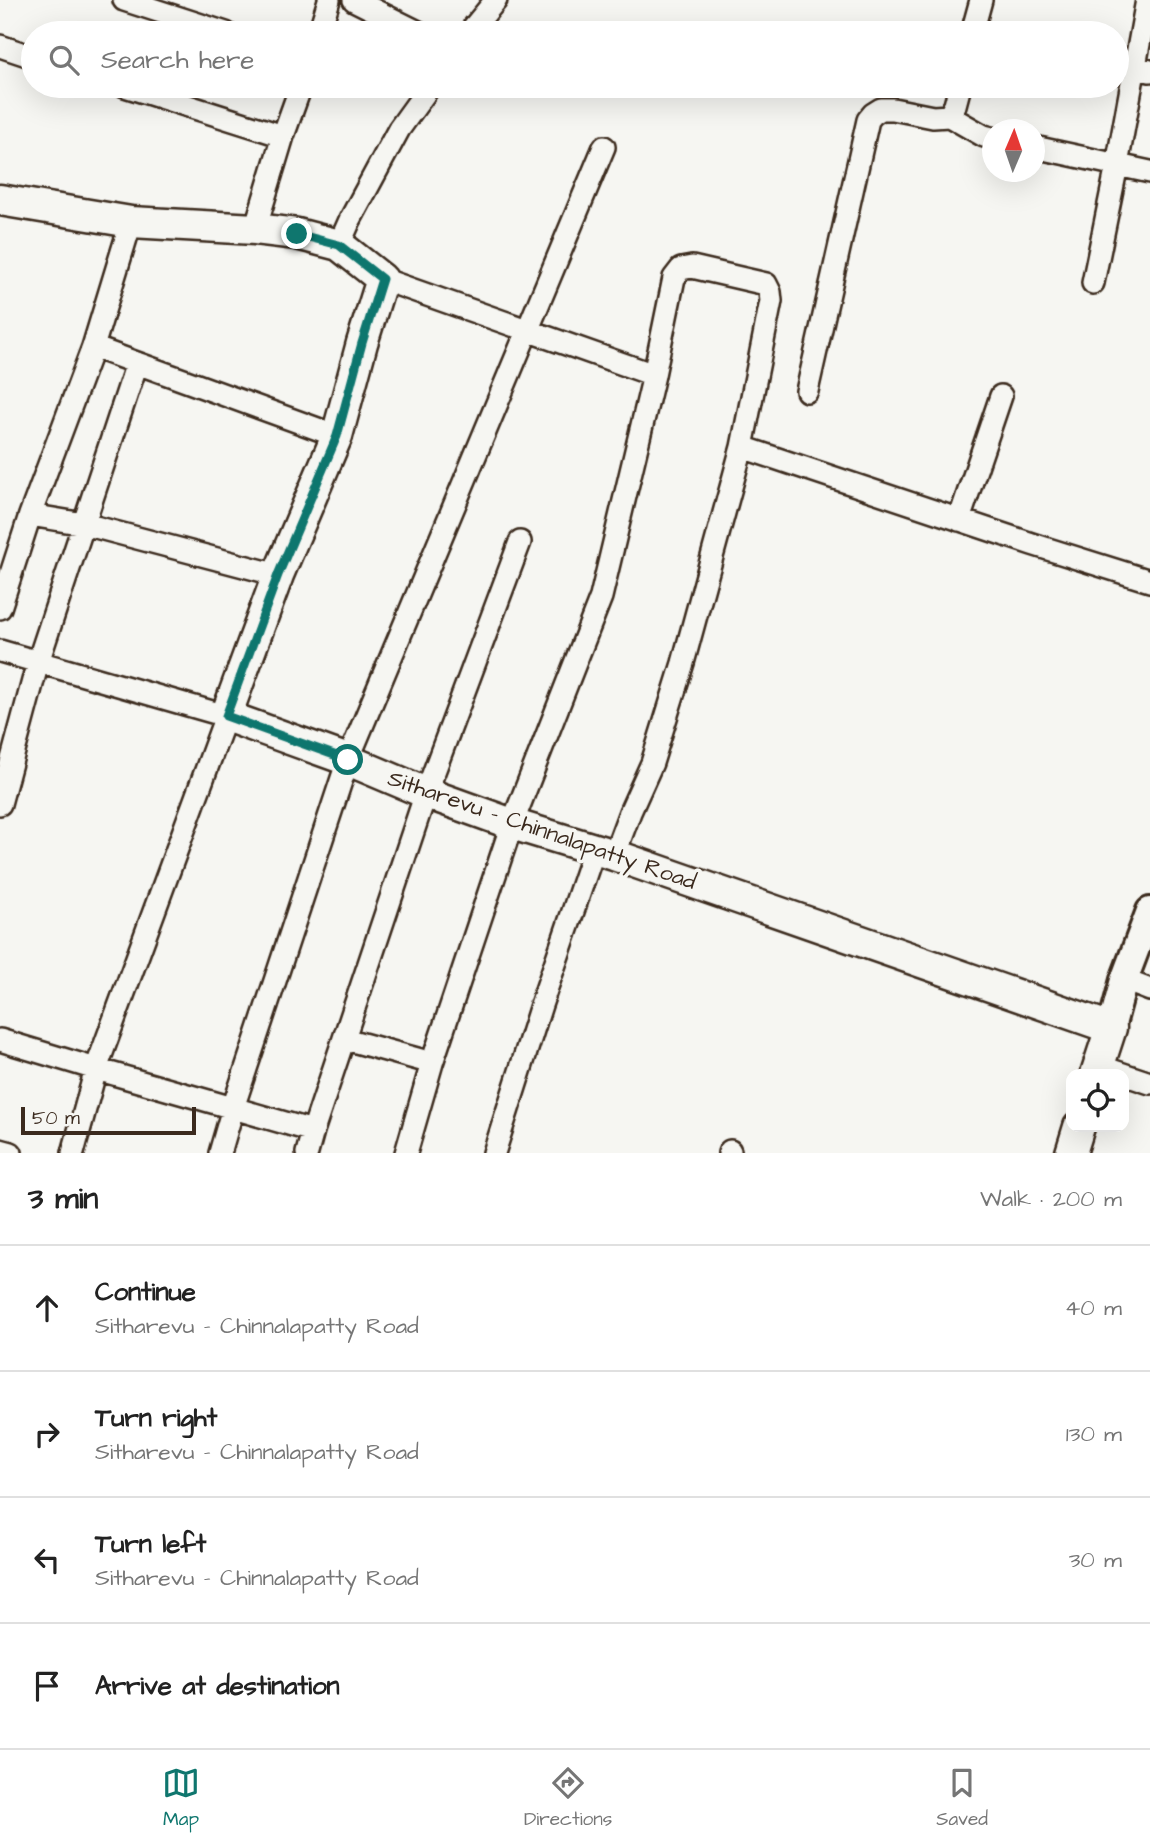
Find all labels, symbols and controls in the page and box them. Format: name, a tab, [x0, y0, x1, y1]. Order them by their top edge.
search box	[21, 21, 1129, 98]
icon: search	[45, 41, 83, 79]
text: Search here	[101, 42, 254, 78]
north arrow	[982, 119, 1045, 182]
route end	[281, 218, 312, 249]
route start	[332, 744, 363, 775]
street label: Sitharevu - Chinnalapatty Road	[383, 762, 701, 899]
map controls	[1066, 1069, 1129, 1132]
button: locate	[1066, 1069, 1129, 1132]
scale bar	[21, 1104, 196, 1136]
text: 50 m	[32, 1105, 80, 1132]
text: 3 min	[28, 1178, 98, 1220]
text: Walk · 200 m	[980, 1183, 1122, 1215]
text: Continue	[95, 1274, 196, 1310]
icon: ahead	[28, 1289, 66, 1327]
text: 40 m	[1065, 1292, 1122, 1324]
text: Sitharevu - Chinnalapatty Road	[95, 1310, 419, 1342]
text: Turn right	[95, 1400, 217, 1436]
icon: right	[28, 1415, 66, 1453]
text: 130 m	[1066, 1418, 1122, 1450]
text: Sitharevu - Chinnalapatty Road	[95, 1436, 419, 1468]
text: Turn left	[95, 1526, 206, 1562]
icon: left	[28, 1541, 66, 1579]
text: 30 m	[1069, 1544, 1122, 1576]
text: Sitharevu - Chinnalapatty Road	[95, 1562, 419, 1594]
icon: arrive	[28, 1667, 66, 1705]
text: Arrive at destination	[95, 1668, 340, 1704]
tab: Map	[162, 1764, 200, 1833]
tab: Directions	[524, 1764, 612, 1833]
tab: Saved	[936, 1764, 988, 1833]

